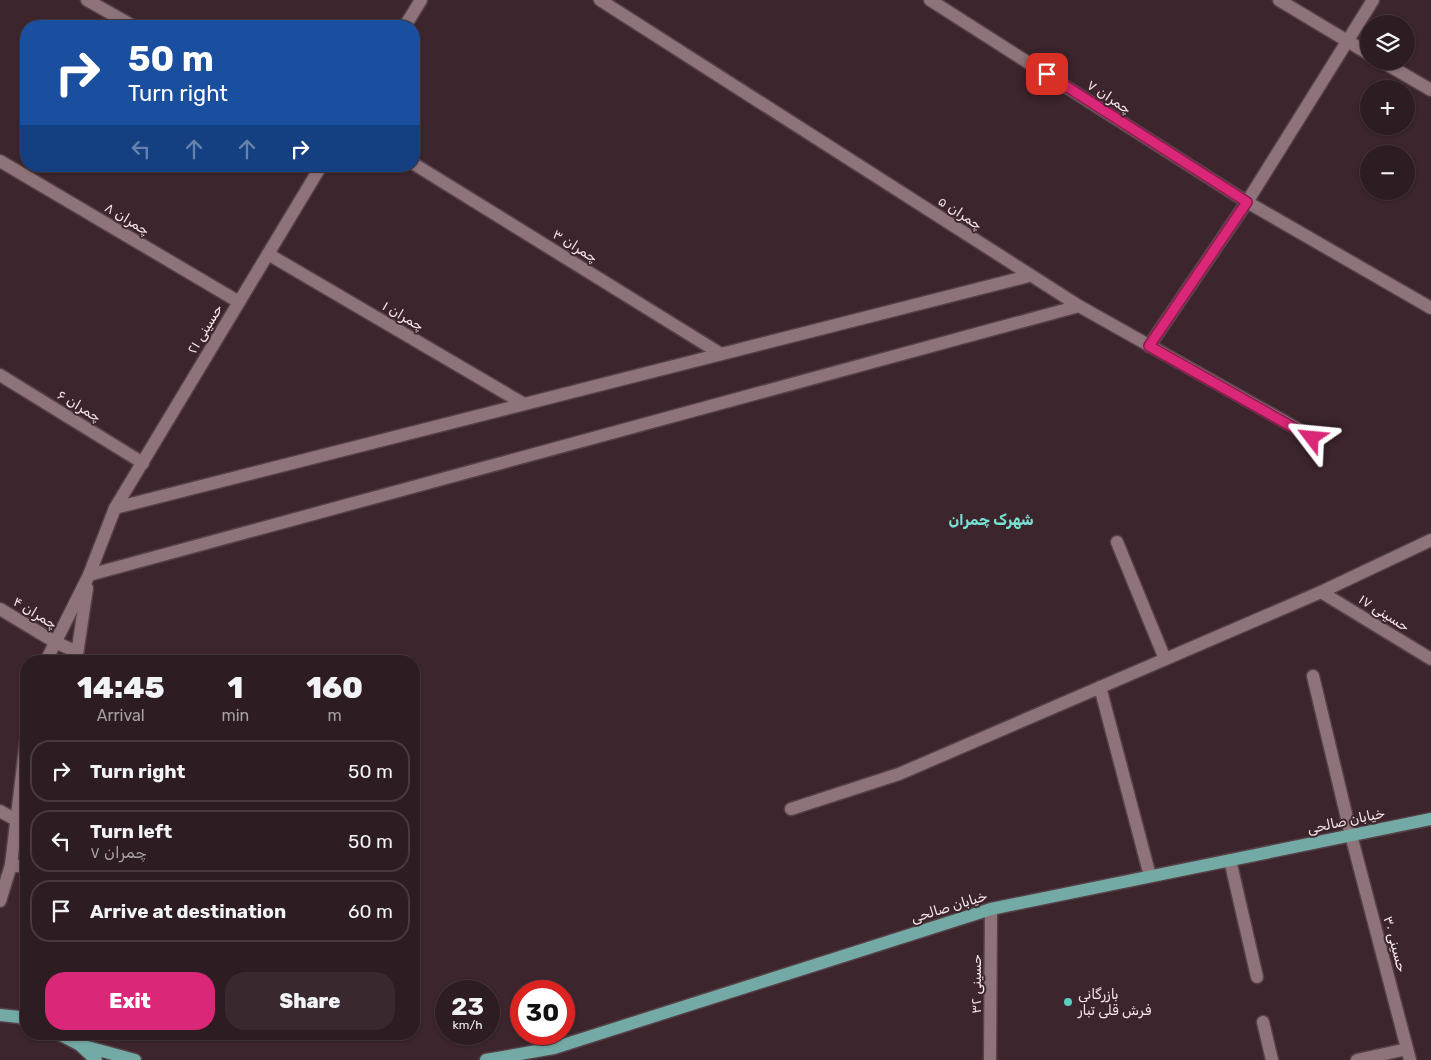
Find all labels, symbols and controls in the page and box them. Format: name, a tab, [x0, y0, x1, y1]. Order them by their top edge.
map controls	[1360, 15, 1415, 200]
button: layers	[1360, 15, 1415, 70]
text: 50 m	[128, 38, 214, 80]
icon: right	[45, 40, 110, 105]
pin	[1026, 53, 1068, 95]
icon: arrive	[1033, 60, 1061, 88]
street label: چمران ۷	[1084, 76, 1135, 118]
text: Turn right	[128, 80, 228, 107]
button: +	[1360, 80, 1415, 135]
icon: left	[127, 135, 155, 163]
icon: ahead	[180, 135, 208, 163]
icon: ahead	[233, 135, 261, 163]
icon: right	[286, 135, 314, 163]
button: −	[1360, 145, 1415, 200]
street label: چمران ۵	[935, 192, 986, 234]
street label: چمران ۸	[101, 199, 153, 239]
street label: چمران ۳	[549, 226, 601, 267]
street label: چمران ۱	[379, 297, 427, 335]
street label: حسینی ۲۱	[184, 301, 227, 357]
street label: چمران ۶	[54, 386, 104, 426]
position arrow	[1285, 411, 1337, 463]
district label: شهرک چمران	[948, 511, 1034, 529]
street label: حسینی ۱۷	[1355, 591, 1413, 635]
street label: چمران ۴	[10, 593, 60, 633]
text: 14:45	[77, 670, 165, 706]
text: 1	[227, 670, 243, 706]
text: 160	[306, 670, 363, 706]
text: Arrival	[97, 706, 145, 725]
text: min	[221, 706, 249, 725]
text: m	[327, 706, 342, 725]
icon: right	[47, 757, 75, 785]
text: Turn right	[90, 760, 185, 783]
text: 50 m	[348, 760, 393, 783]
street label: خيابان صالحی	[1306, 804, 1387, 838]
text: Turn left	[90, 820, 172, 843]
icon: left	[47, 827, 75, 855]
text: 50 m	[348, 830, 393, 853]
text: چمران ۷	[90, 843, 147, 862]
street label: خيابان صالحی	[909, 887, 989, 927]
icon: arrive	[47, 897, 75, 925]
text: Arrive at destination	[90, 900, 286, 923]
text: 60 m	[348, 900, 393, 923]
street label: حسینی ۳۰	[1379, 914, 1411, 974]
street label: حسینی ۳۲	[968, 954, 985, 1014]
button: Exit	[45, 972, 215, 1030]
button: Share	[225, 972, 395, 1030]
speed limit sign: 30	[510, 980, 575, 1045]
place label: بازرگانی فرش قلی تبار	[1077, 986, 1152, 1019]
text: 23	[451, 992, 484, 1021]
marker: بازرگانی فرش قلی تبار	[1062, 996, 1074, 1008]
text: km/h	[453, 1018, 482, 1032]

